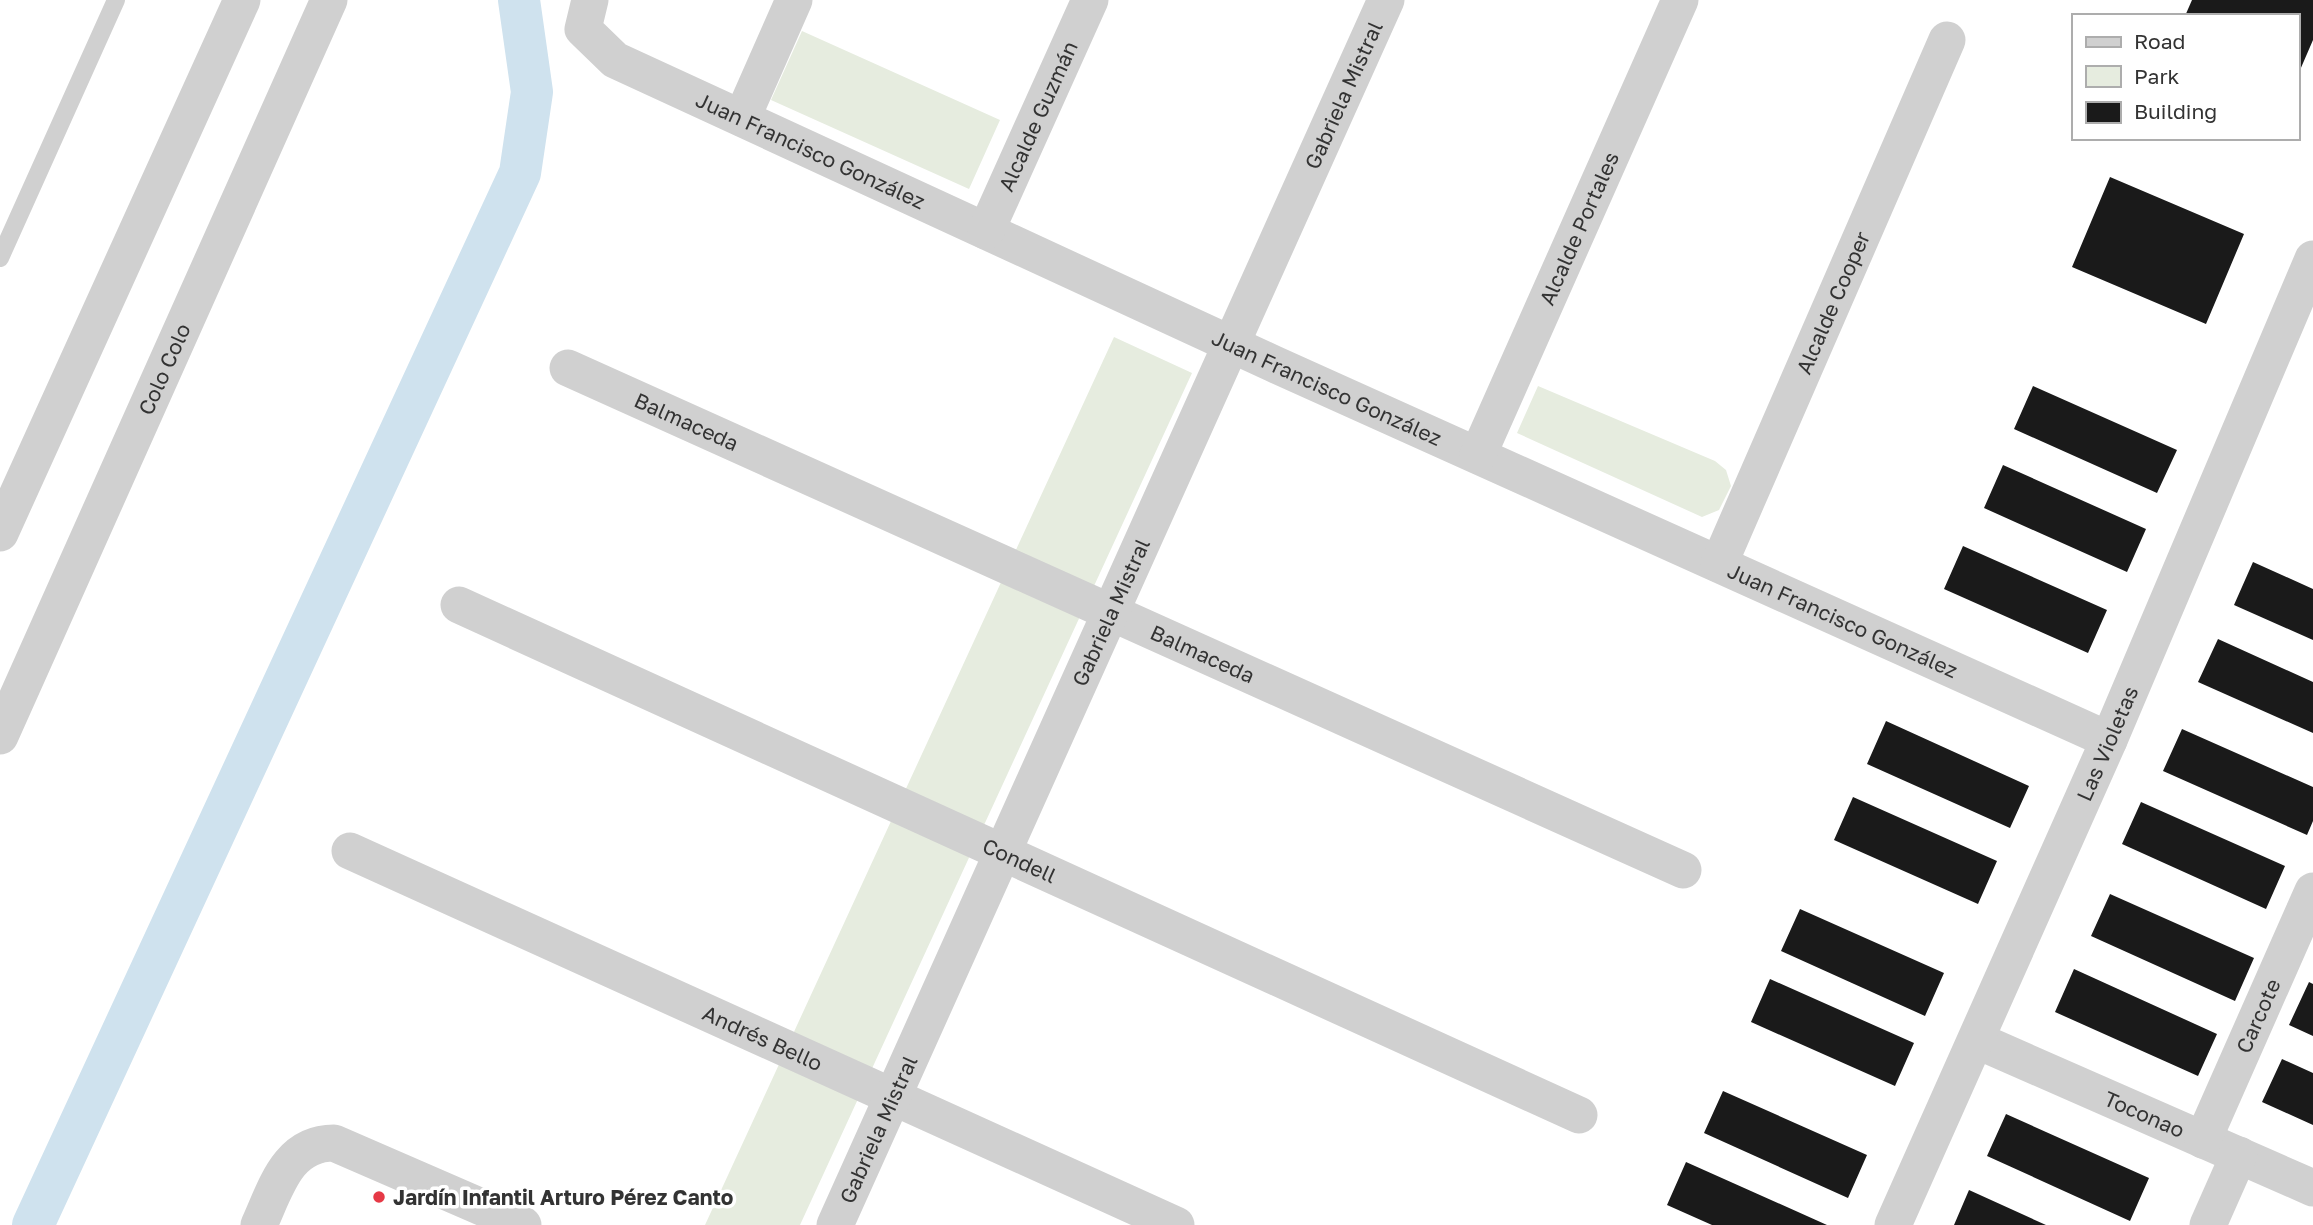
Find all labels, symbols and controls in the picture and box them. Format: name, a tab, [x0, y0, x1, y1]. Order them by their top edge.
legend	[2072, 14, 2299, 140]
street label: Gabriela Mistral	[1299, 17, 1388, 173]
text: Road	[2134, 28, 2185, 54]
street label: Alcalde Guzmán	[993, 37, 1083, 195]
text: Park	[2134, 63, 2180, 89]
street label: Juan Francisco González	[692, 86, 930, 214]
text: Building	[2134, 98, 2217, 124]
street label: Alcalde Portales	[1533, 148, 1624, 309]
street label: Alcalde Cooper	[1790, 227, 1875, 378]
street label: Colo Colo	[132, 319, 196, 419]
street label: Juan Francisco González	[1208, 324, 1446, 451]
street label: Balmaceda	[630, 387, 743, 456]
street label: Gabriela Mistral	[1066, 534, 1155, 690]
street label: Juan Francisco González	[1724, 557, 1962, 683]
street label: Balmaceda	[1146, 619, 1259, 688]
street label: Las Violetas	[2071, 682, 2143, 805]
street label: Condell	[979, 832, 1061, 888]
street label: Carcote	[2230, 974, 2286, 1057]
street label: Andrés Bello	[699, 999, 827, 1076]
street label: Gabriela Mistral	[834, 1051, 923, 1207]
street label: Toconao	[2100, 1085, 2189, 1143]
place label: Jardín Infantil Arturo Pérez Canto	[393, 1184, 733, 1210]
marker: Jardín Infantil Arturo Pérez Canto	[371, 1189, 387, 1205]

